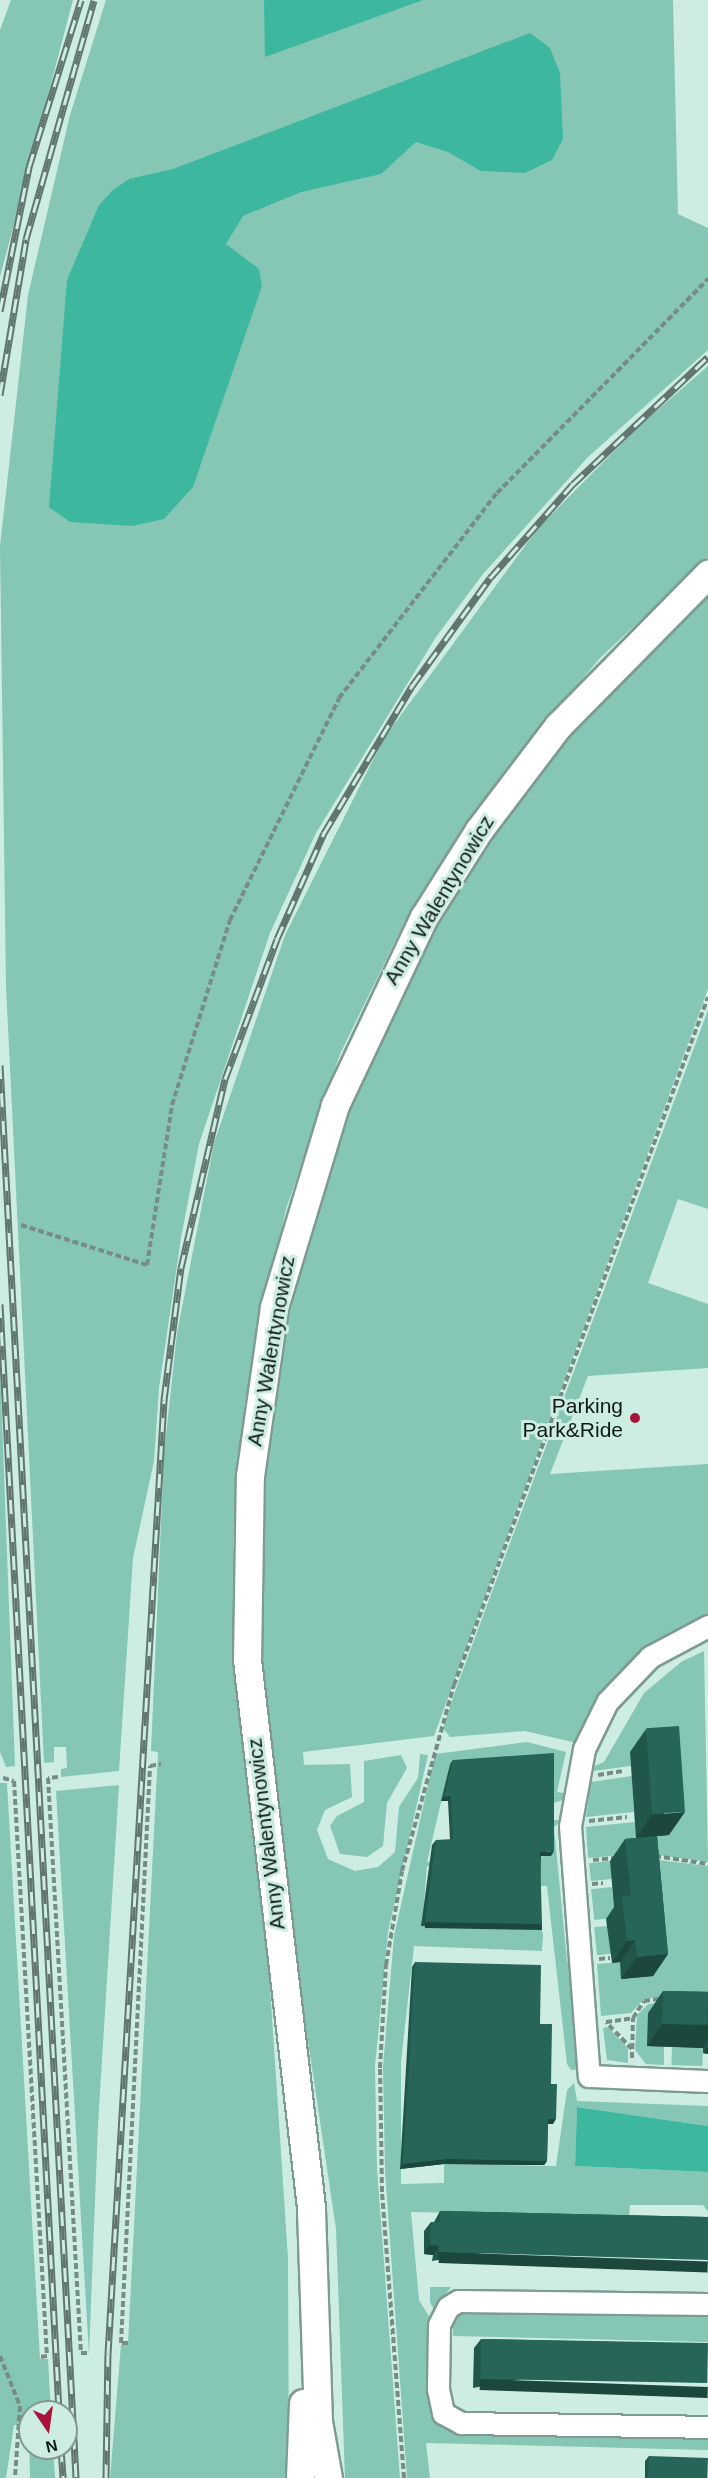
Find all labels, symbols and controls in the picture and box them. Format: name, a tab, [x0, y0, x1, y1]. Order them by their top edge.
street label: Anny Walentynowicz	[379, 811, 499, 989]
street label: Anny Walentynowicz	[242, 1254, 300, 1448]
place label: Parking Park&Ride	[523, 1393, 623, 1443]
marker: Parking Park&Ride	[628, 1411, 642, 1425]
street label: Anny Walentynowicz	[242, 1737, 290, 1931]
north arrow	[18, 2400, 78, 2460]
text: N	[44, 2436, 59, 2456]

